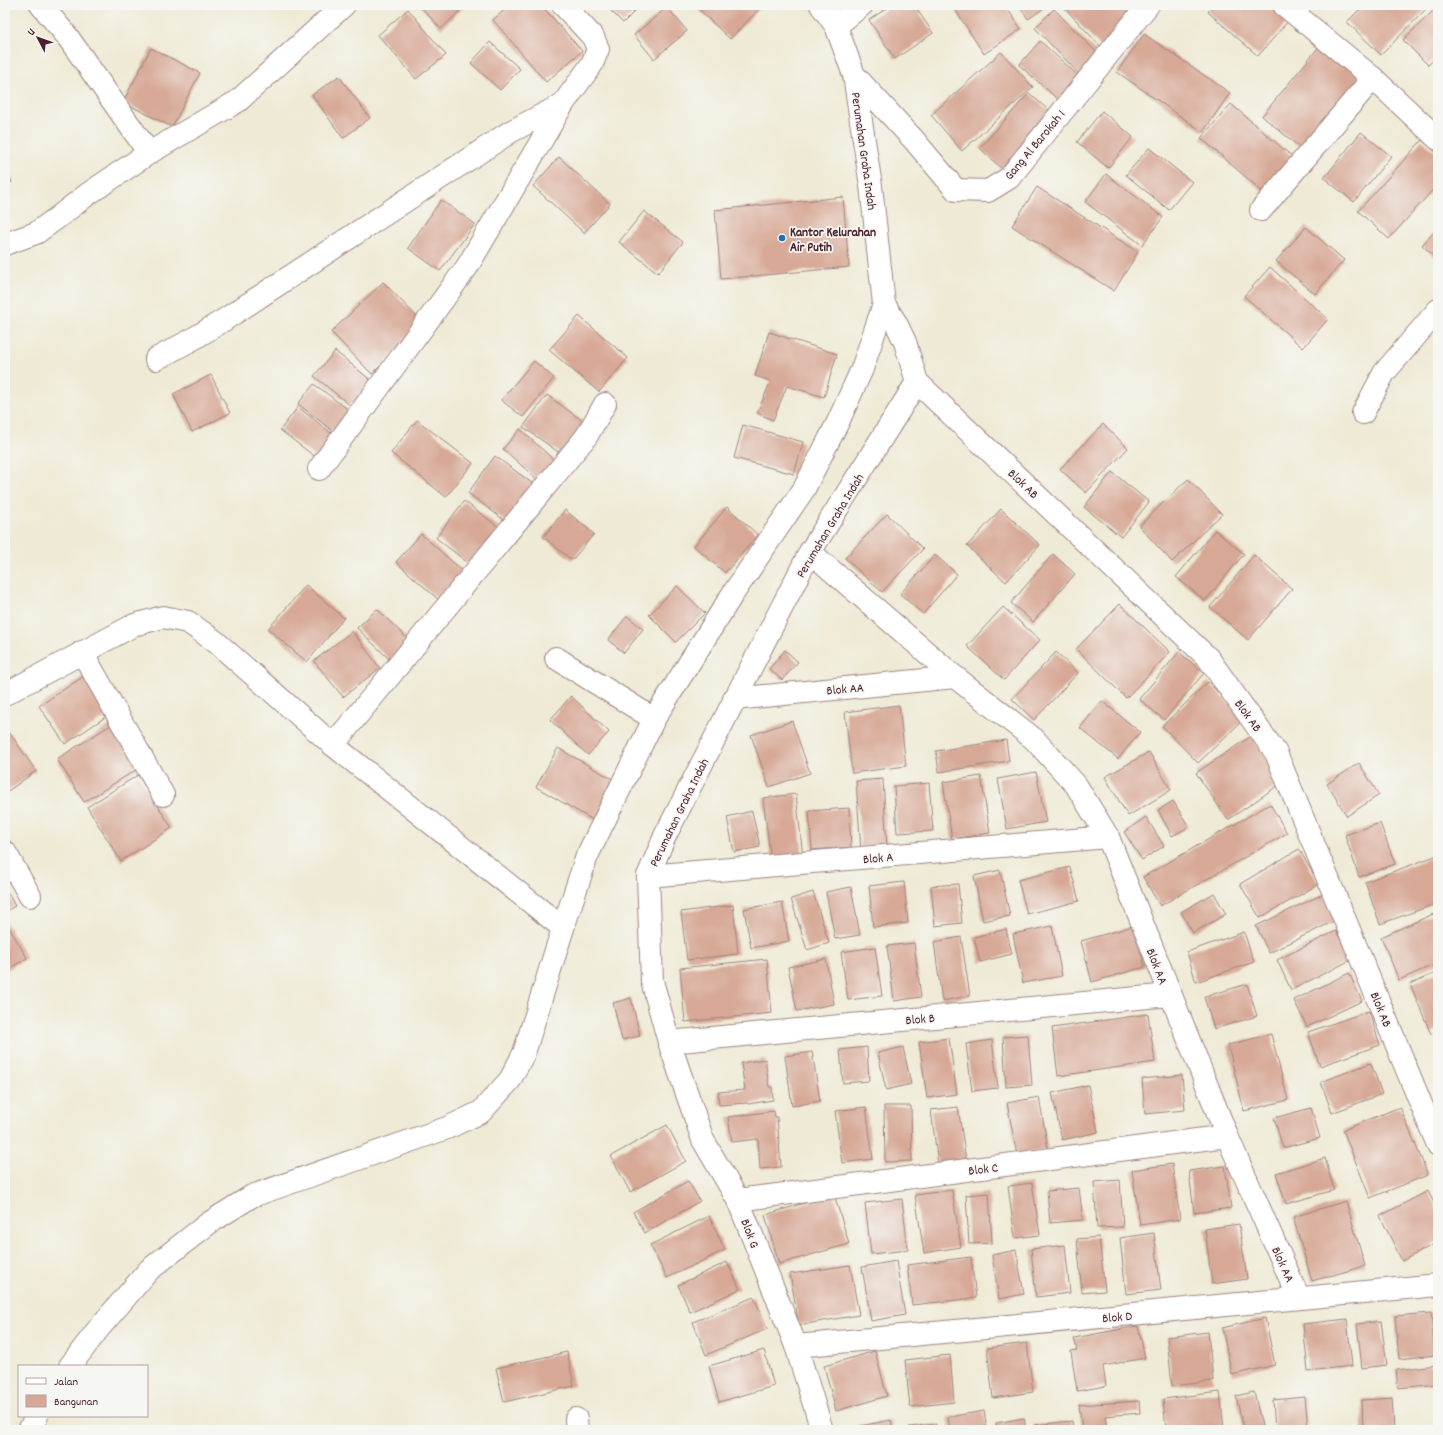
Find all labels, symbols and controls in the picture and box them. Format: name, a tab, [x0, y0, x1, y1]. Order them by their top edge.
north arrow	[18, 18, 58, 58]
text: U	[24, 25, 40, 40]
street label: Perumahan Graha Indah	[845, 91, 880, 212]
street label: Gang Al Barokah 1	[1001, 106, 1071, 185]
place label: Kantor Kelurahan Air Putih	[790, 224, 876, 258]
marker: Kantor Kelurahan Air Putih	[777, 233, 787, 243]
street label: Blok AB	[1002, 465, 1042, 504]
street label: Perumahan Graha Indah	[792, 470, 870, 582]
street label: Blok AA	[826, 679, 865, 702]
street label: Blok AB	[1229, 696, 1265, 737]
street label: Perumahan Graha Indah	[646, 756, 715, 871]
street label: Blok A	[862, 849, 894, 870]
street label: Blok AA	[1140, 946, 1171, 988]
street label: Blok AB	[1364, 989, 1395, 1030]
street label: Blok B	[905, 1010, 936, 1031]
street label: Blok C	[967, 1159, 1000, 1182]
street label: Blok G	[734, 1217, 763, 1251]
street label: Blok AA	[1265, 1244, 1298, 1286]
street label: Blok D	[1101, 1308, 1133, 1329]
legend	[18, 1365, 148, 1417]
text: Jalan	[54, 1374, 78, 1391]
text: Bangunan	[54, 1394, 98, 1411]

